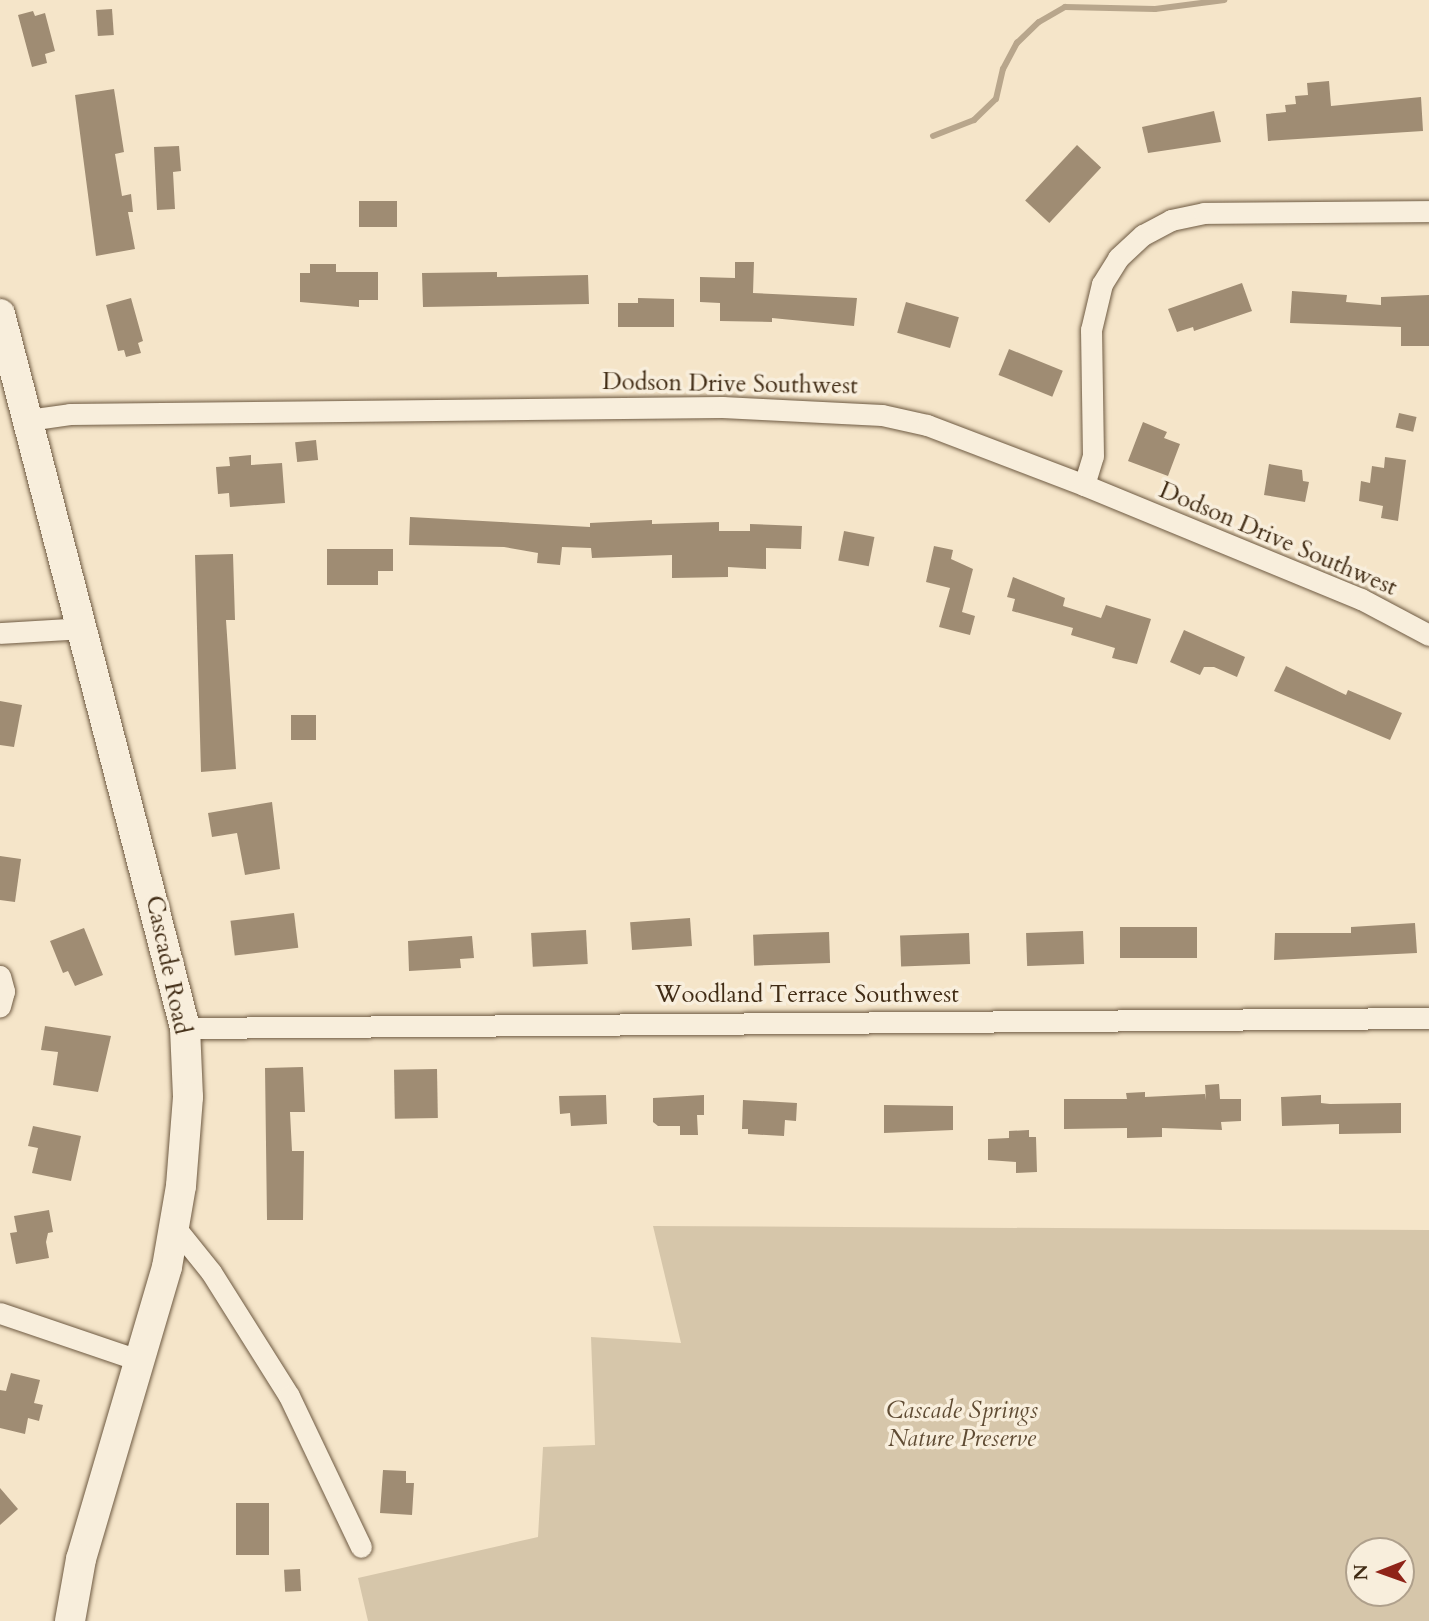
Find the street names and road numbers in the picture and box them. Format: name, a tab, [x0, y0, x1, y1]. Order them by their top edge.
street label: Dodson Drive Southwest	[602, 367, 858, 401]
street label: Dodson Drive Southwest	[1155, 476, 1401, 602]
street label: Cascade Road	[139, 893, 197, 1037]
street label: Woodland Terrace Southwest	[655, 981, 959, 1009]

